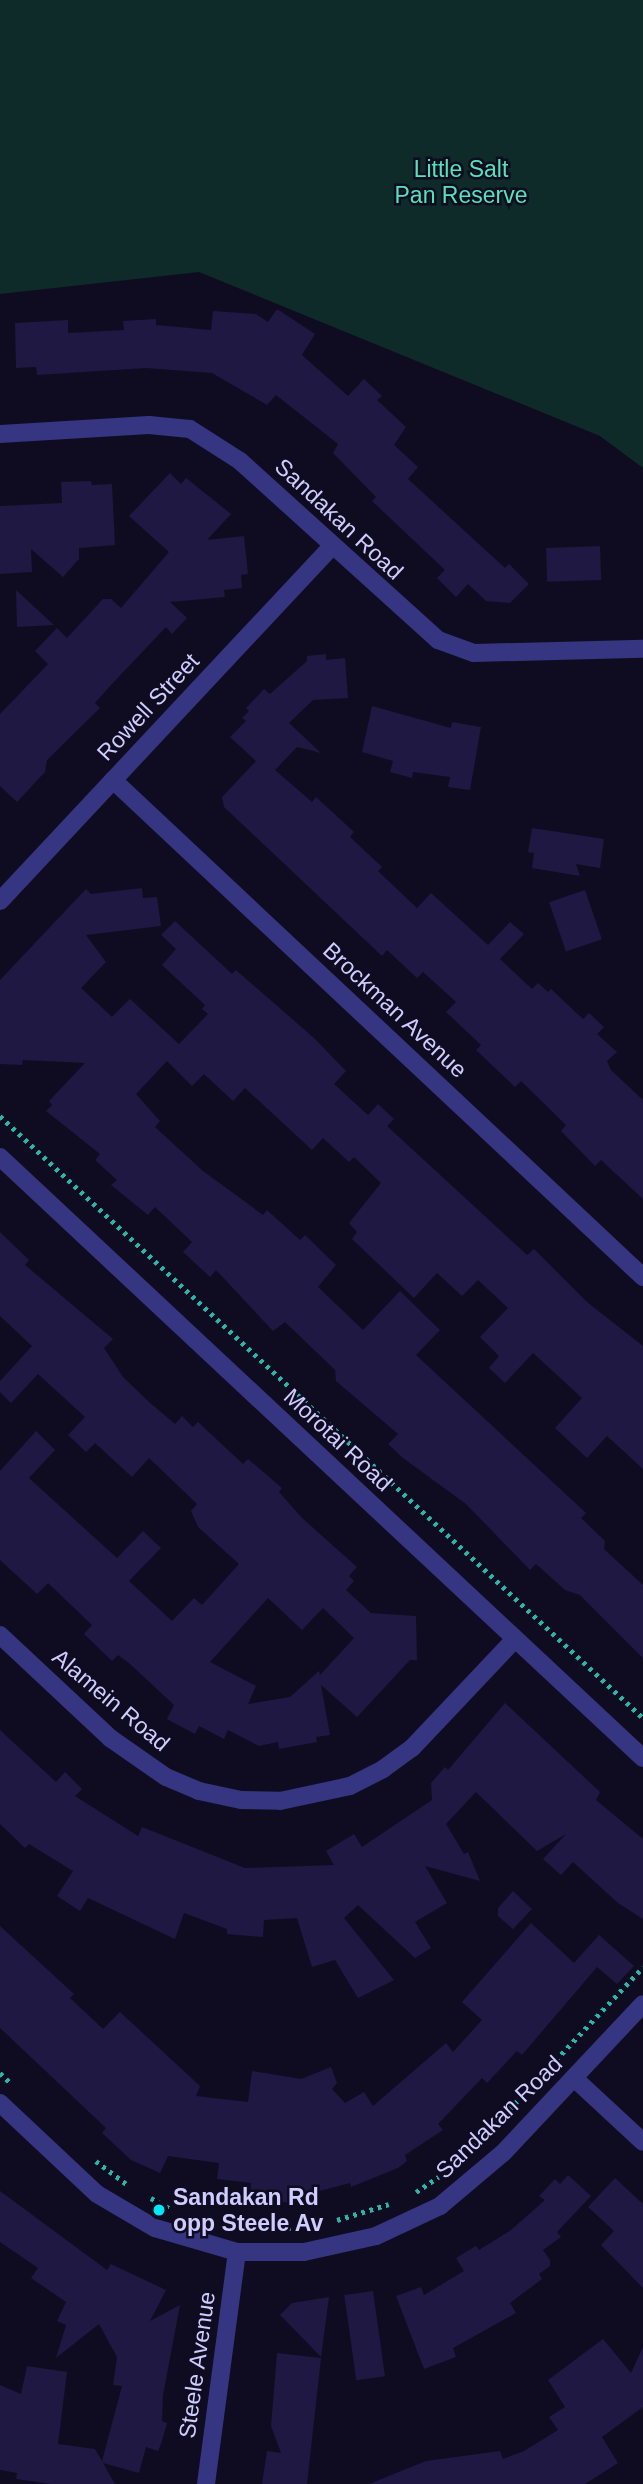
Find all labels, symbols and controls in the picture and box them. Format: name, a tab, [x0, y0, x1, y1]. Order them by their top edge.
park label: Little Salt Pan Reserve	[395, 155, 527, 209]
street label: Sandakan Road	[269, 453, 409, 585]
street label: Rowell Street	[91, 648, 205, 766]
street label: Brockman Avenue	[317, 936, 473, 1084]
street label: Morotai Road	[278, 1383, 398, 1497]
street label: Alamein Road	[47, 1643, 175, 1757]
street label: Sandakan Road	[430, 2050, 568, 2184]
place label: Sandakan Rd opp Steele Av	[173, 2183, 324, 2237]
marker: Sandakan Rd opp Steele Av	[151, 2202, 167, 2218]
street label: Steele Avenue	[173, 2289, 221, 2441]

